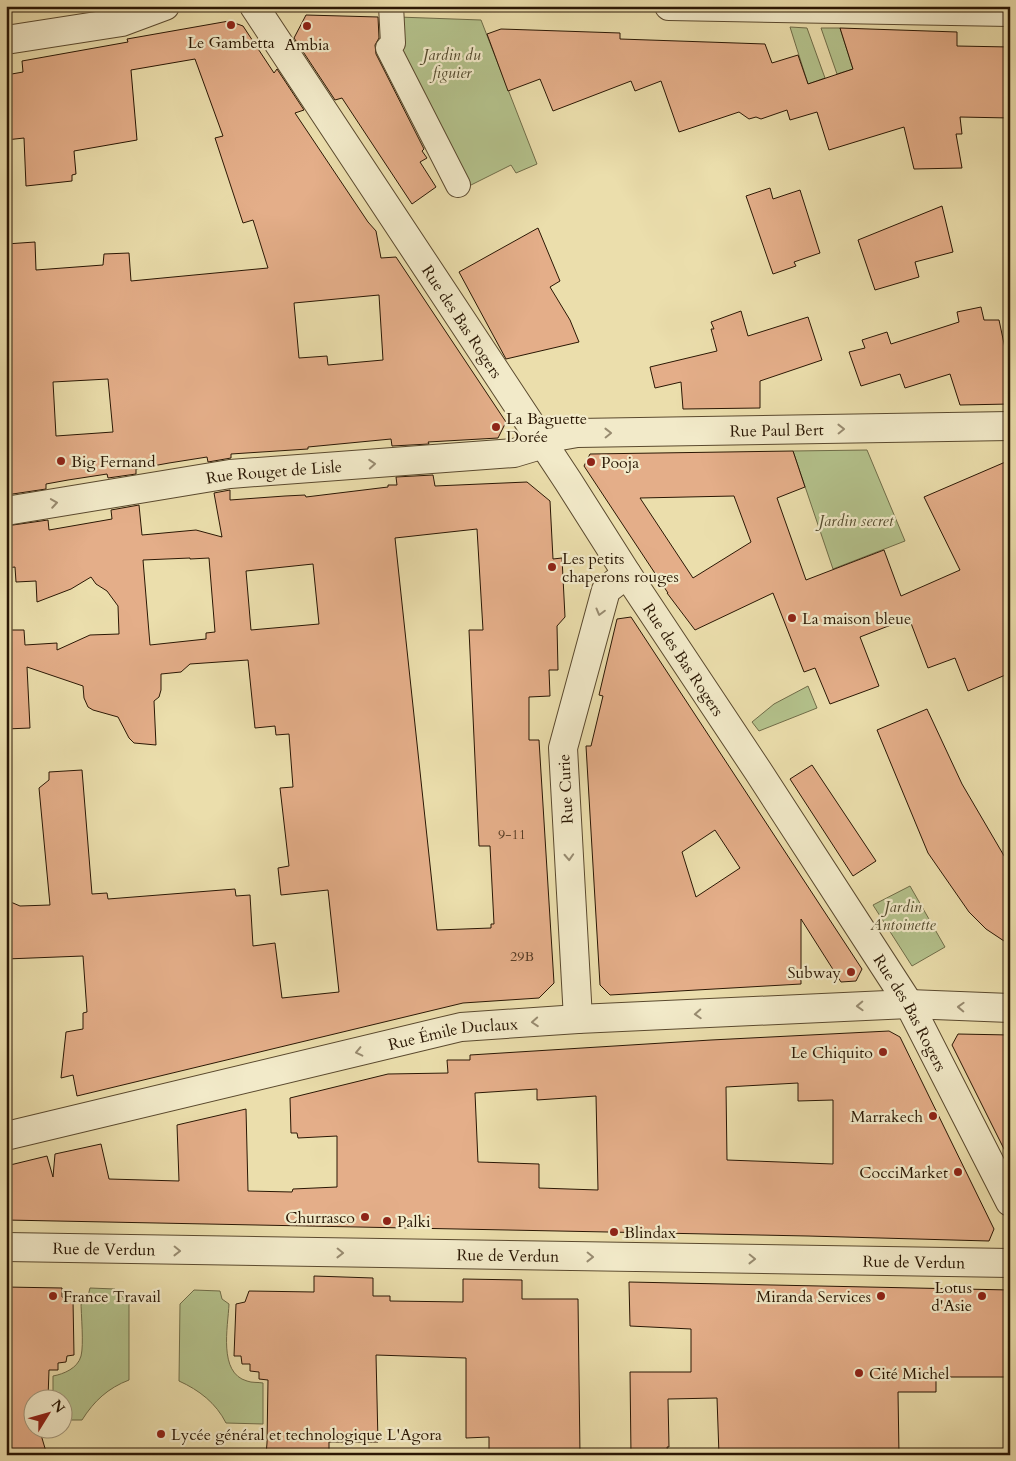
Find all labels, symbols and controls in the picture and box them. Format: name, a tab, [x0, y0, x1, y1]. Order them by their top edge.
marker: Le Gambetta	[225, 19, 237, 31]
marker: Ambia	[301, 20, 313, 32]
place label: Le Gambetta	[187, 32, 275, 54]
place label: Ambia	[285, 34, 330, 56]
park label: Jardin du figuier	[419, 44, 481, 84]
street label: Rue des Bas Rogers	[416, 261, 507, 383]
place label: La Baguette Dorée	[506, 408, 587, 448]
street label: Rue Paul Bert	[730, 419, 824, 443]
marker: La Baguette Dorée	[490, 421, 502, 433]
one-way arrow	[837, 424, 845, 434]
one-way arrow	[604, 427, 612, 438]
place label: Big Fernand	[71, 451, 156, 473]
place label: Pooja	[601, 452, 639, 474]
marker: Big Fernand	[55, 455, 67, 467]
street label: Rue Rouget de Lisle	[204, 456, 343, 490]
marker: Pooja	[585, 456, 597, 468]
one-way arrow	[368, 458, 376, 469]
one-way arrow	[50, 498, 59, 508]
park label: Jardin secret	[815, 510, 894, 532]
place label: Les petits chaperons rouges	[562, 548, 679, 588]
marker: Les petits chaperons rouges	[546, 561, 558, 573]
street label: Rue des Bas Rogers	[637, 599, 728, 721]
one-way arrow	[595, 607, 606, 616]
place label: La maison bleue	[802, 608, 911, 630]
marker: La maison bleue	[786, 612, 798, 624]
street label: Rue Curie	[553, 753, 579, 824]
house number: 9-11	[498, 825, 526, 844]
one-way arrow	[563, 853, 574, 861]
park label: Jardin Antoinette	[869, 896, 937, 936]
house number: 29B	[510, 947, 534, 966]
street label: Rue des Bas Rogers	[868, 950, 952, 1075]
place label: Subway	[787, 962, 842, 984]
marker: Subway	[845, 966, 857, 978]
one-way arrow	[856, 1001, 864, 1012]
one-way arrow	[957, 1001, 965, 1012]
one-way arrow	[693, 1008, 701, 1019]
street label: Rue Émile Duclaux	[386, 1013, 519, 1056]
one-way arrow	[531, 1016, 539, 1027]
place label: Le Chiquito	[791, 1042, 873, 1064]
one-way arrow	[354, 1046, 363, 1057]
marker: Le Chiquito	[877, 1046, 889, 1058]
place label: Marrakech	[851, 1106, 923, 1128]
marker: Marrakech	[927, 1110, 939, 1122]
place label: CocciMarket	[859, 1162, 948, 1184]
marker: CocciMarket	[952, 1166, 964, 1178]
place label: Churrasco	[285, 1207, 355, 1229]
marker: Churrasco	[359, 1211, 371, 1223]
place label: Palki	[397, 1211, 431, 1233]
marker: Palki	[381, 1215, 393, 1227]
place label: Blindax	[624, 1222, 676, 1244]
marker: Blindax	[608, 1226, 620, 1238]
street label: Rue de Verdun	[52, 1238, 156, 1261]
street label: Rue de Verdun	[456, 1244, 559, 1268]
one-way arrow	[174, 1246, 182, 1256]
one-way arrow	[336, 1248, 344, 1258]
street label: Rue de Verdun	[862, 1251, 965, 1274]
one-way arrow	[586, 1252, 594, 1262]
one-way arrow	[749, 1254, 757, 1264]
place label: Lotus d'Asie	[931, 1277, 972, 1317]
place label: France Travail	[63, 1286, 161, 1308]
place label: Miranda Services	[756, 1286, 871, 1308]
marker: France Travail	[47, 1290, 59, 1302]
marker: Miranda Services	[875, 1290, 887, 1302]
marker: Lotus d'Asie	[976, 1290, 988, 1302]
place label: Cité Michel	[869, 1363, 949, 1385]
marker: Cité Michel	[853, 1367, 865, 1379]
north arrow	[22, 1388, 72, 1438]
text: N	[47, 1396, 69, 1417]
place label: Lycée général et technologique L'Agora	[171, 1424, 442, 1446]
marker: Lycée général et technologique L'Agora	[155, 1428, 167, 1440]

